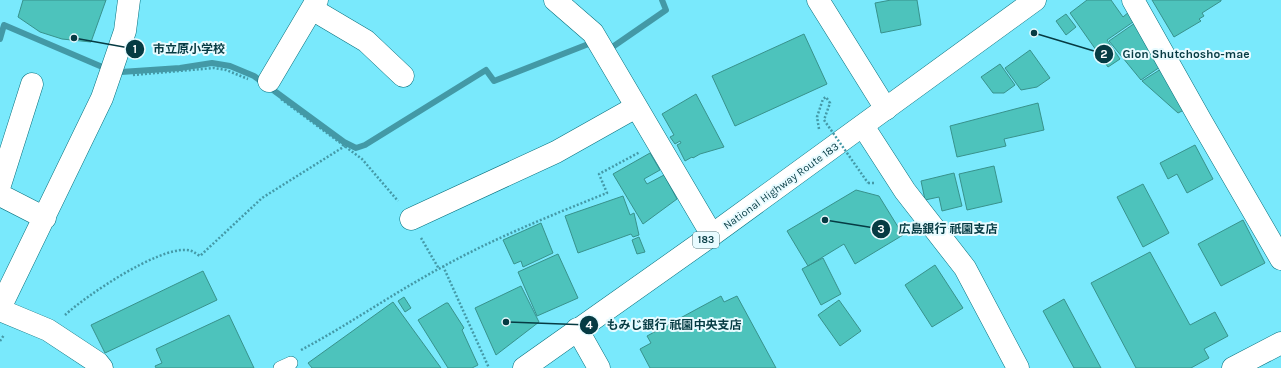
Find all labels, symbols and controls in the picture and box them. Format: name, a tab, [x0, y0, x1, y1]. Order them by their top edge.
callout: 市立原小学校	[125, 37, 233, 61]
text: 1	[133, 42, 137, 56]
text: 市立原小学校	[153, 42, 225, 56]
callout: Gion Shutchosho-mae	[1094, 42, 1258, 66]
text: 2	[1100, 47, 1108, 61]
text: Gion Shutchosho-mae	[1122, 47, 1250, 61]
street label: National Highway Route 183	[721, 140, 841, 232]
callout: 広島銀行 祇園支店	[871, 217, 1006, 241]
text: 3	[877, 222, 885, 236]
text: 広島銀行 祇園支店	[898, 222, 998, 236]
road number: 183	[693, 232, 719, 248]
callout: もみじ銀行 祇園中央支店	[579, 313, 750, 337]
text: 4	[585, 318, 593, 332]
text: もみじ銀行 祇園中央支店	[606, 318, 742, 332]

